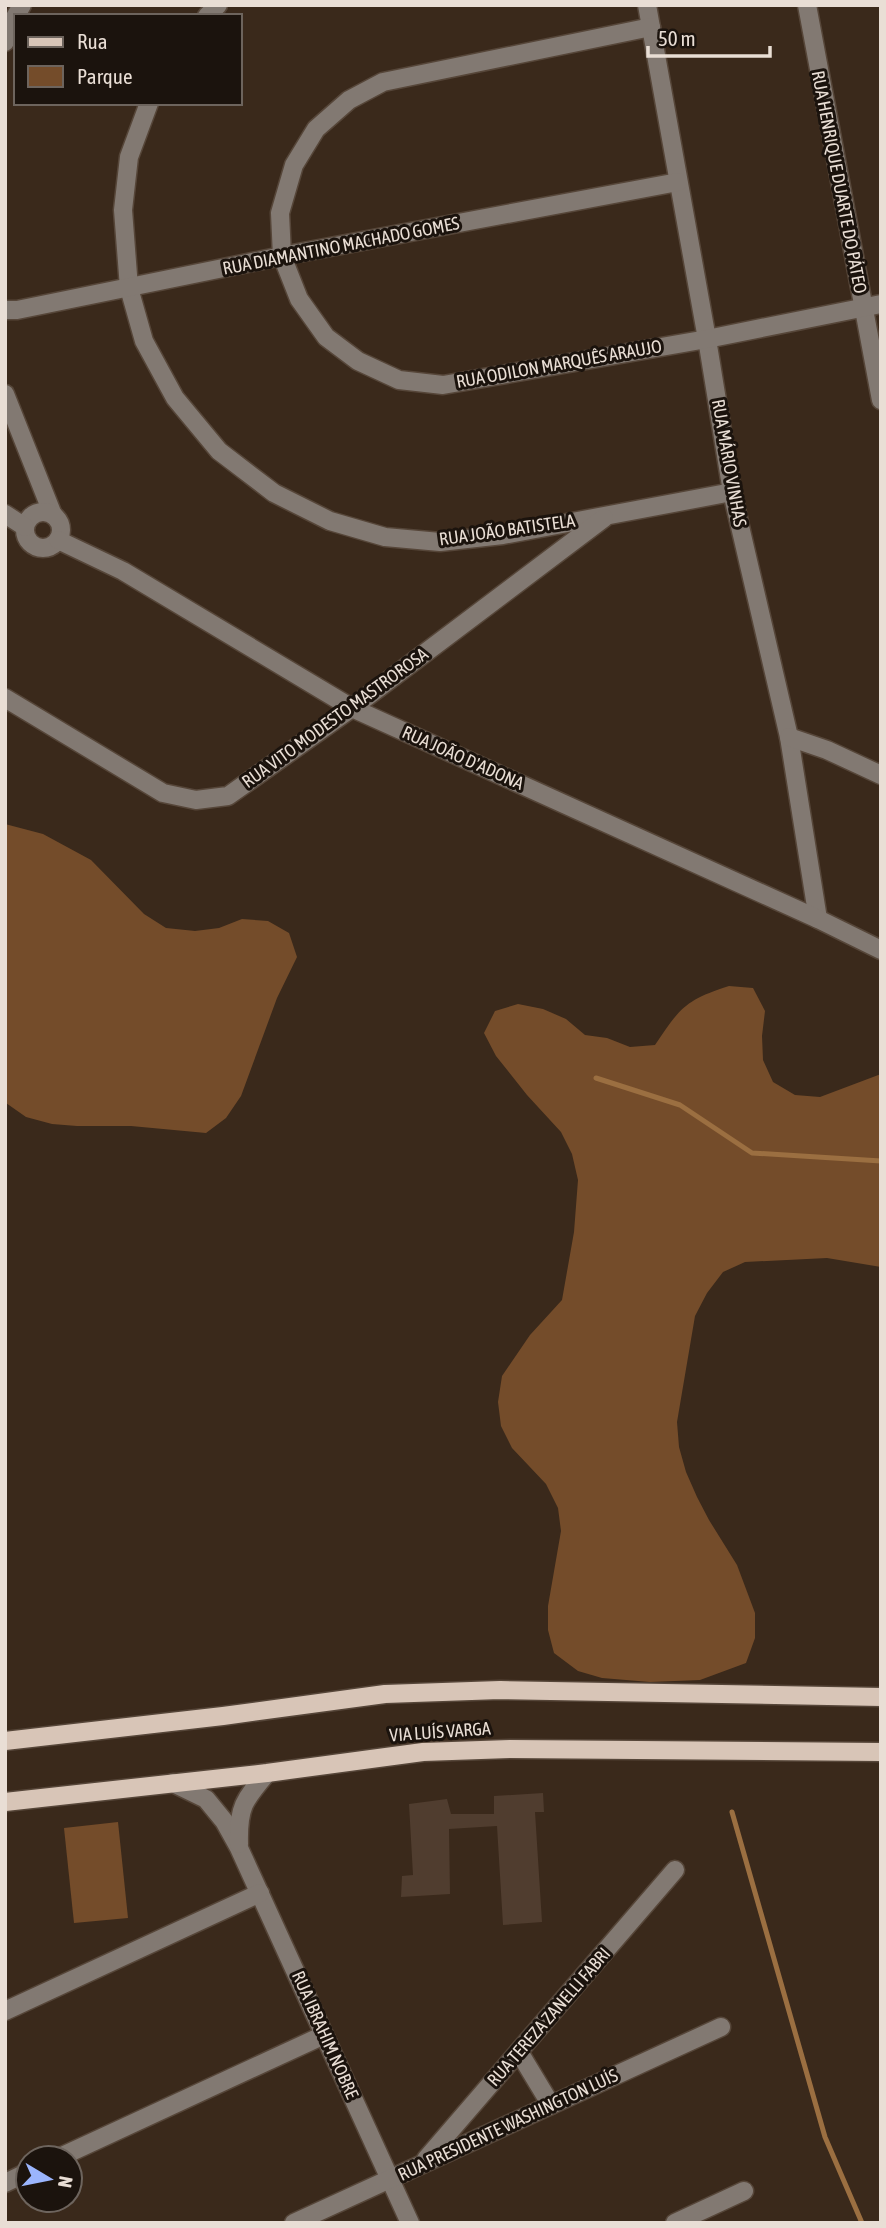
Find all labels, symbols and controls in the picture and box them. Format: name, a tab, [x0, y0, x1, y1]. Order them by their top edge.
legend	[14, 14, 242, 105]
scale bar	[648, 14, 770, 58]
text: 50 m	[658, 26, 696, 50]
text: Rua	[77, 29, 107, 53]
text: Parque	[77, 64, 132, 88]
street label: RUA HENRIQUE DUARTE DO PÁTEO	[808, 69, 871, 295]
street label: RUA DIAMANTINO MACHADO GOMES	[221, 212, 461, 279]
street label: RUA ODILON MARQUÊS ARAUJO	[454, 335, 663, 392]
street label: RUA MÁRIO VINHAS	[708, 397, 751, 529]
street label: RUA JOÃO BATISTELA	[438, 510, 576, 549]
street label: RUA VITO MODESTO MASTROROSA	[238, 643, 432, 792]
street label: RUA JOÃO D'ADONA	[399, 721, 527, 794]
street label: VIA LUÍS VARGA	[389, 1717, 491, 1746]
street label: RUA TEREZA ZANELLI FABRI	[483, 1943, 614, 2090]
street label: RUA IBRAHIM NOBRE	[288, 1968, 363, 2102]
street label: RUA PRESIDENTE WASHINGTON LUÍS	[395, 2064, 621, 2185]
north arrow	[14, 2144, 84, 2214]
text: N	[54, 2175, 78, 2189]

